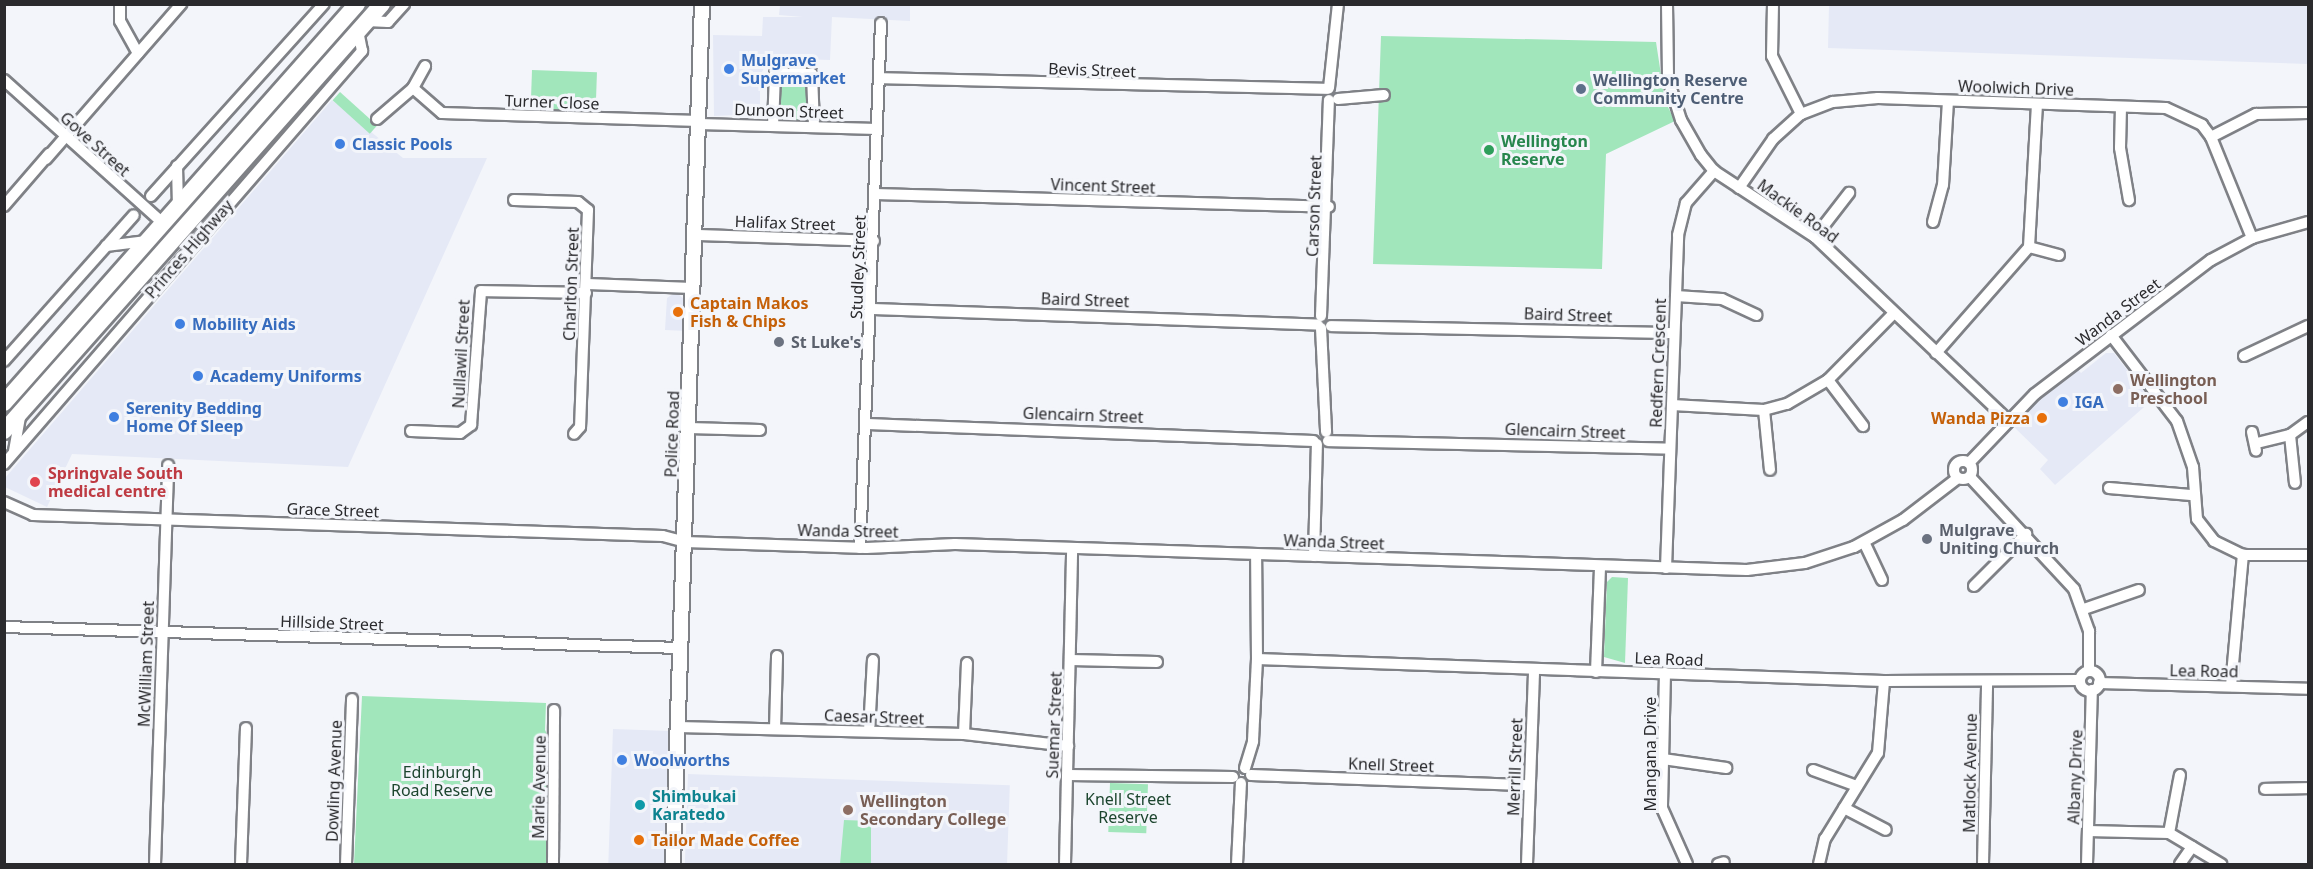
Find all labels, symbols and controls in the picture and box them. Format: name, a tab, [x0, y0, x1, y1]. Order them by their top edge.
place label: Mulgrave Supermarket	[741, 50, 846, 88]
street label: Bevis Street	[1048, 59, 1136, 81]
marker: Mulgrave Supermarket	[722, 62, 736, 76]
place label: Wellington Reserve Community Centre	[1593, 70, 1748, 108]
street label: Woolwich Drive	[1958, 76, 2074, 100]
marker: Wellington Reserve Community Centre	[1574, 82, 1588, 96]
street label: Turner Close	[504, 91, 600, 113]
street label: Dunoon Street	[734, 99, 844, 123]
street label: Gove Street	[56, 108, 134, 180]
place label: Wellington Reserve	[1501, 131, 1588, 169]
place label: Classic Pools	[352, 134, 453, 154]
marker: Classic Pools	[333, 137, 347, 151]
marker: Wellington Reserve	[1482, 143, 1496, 157]
street label: Carson Street	[1303, 155, 1325, 257]
street label: Vincent Street	[1050, 175, 1156, 197]
street label: Mackie Road	[1754, 175, 1842, 247]
street label: Princes Highway	[141, 196, 237, 302]
street label: Halifax Street	[734, 212, 836, 234]
street label: Studley Street	[847, 215, 869, 319]
street label: Charlton Street	[559, 227, 583, 341]
street label: Wanda Street	[2072, 274, 2164, 350]
street label: Baird Street	[1040, 289, 1130, 311]
place label: Captain Makos Fish & Chips	[690, 293, 808, 331]
street label: Redfern Crescent	[1646, 298, 1670, 428]
street label: Nullawil Street	[449, 299, 473, 409]
street label: Baird Street	[1523, 304, 1613, 326]
marker: Captain Makos Fish & Chips	[671, 305, 685, 319]
place label: Mobility Aids	[192, 314, 296, 334]
marker: Mobility Aids	[173, 317, 187, 331]
place label: St Luke's	[791, 332, 861, 352]
marker: St Luke's	[772, 335, 786, 349]
place label: Academy Uniforms	[210, 366, 362, 386]
marker: Academy Uniforms	[191, 369, 205, 383]
place label: Wellington Preschool	[2130, 370, 2217, 408]
marker: Wellington Preschool	[2111, 382, 2125, 396]
street label: Police Road	[661, 390, 683, 478]
place label: IGA	[2075, 392, 2104, 412]
marker: IGA	[2056, 395, 2070, 409]
place label: Serenity Bedding Home Of Sleep	[126, 398, 262, 436]
street label: Glencairn Street	[1022, 403, 1144, 427]
place label: Wanda Pizza	[1931, 408, 2030, 428]
marker: Serenity Bedding Home Of Sleep	[107, 410, 121, 424]
marker: Wanda Pizza	[2035, 411, 2049, 425]
street label: Glencairn Street	[1504, 419, 1626, 443]
place label: Springvale South medical centre	[48, 463, 183, 501]
marker: Springvale South medical centre	[26, 473, 44, 491]
street label: Grace Street	[286, 499, 380, 521]
place label: Mulgrave Uniting Church	[1939, 520, 2059, 558]
street label: Wanda Street	[797, 521, 899, 541]
street label: Wanda Street	[1283, 531, 1385, 553]
marker: Mulgrave Uniting Church	[1920, 532, 1934, 546]
street label: McWilliam Street	[134, 601, 158, 727]
street label: Hillside Street	[280, 612, 384, 634]
street label: Lea Road	[1634, 648, 1704, 670]
street label: Lea Road	[2169, 661, 2239, 681]
street label: Suemar Street	[1043, 671, 1065, 779]
street label: Mangana Drive	[1640, 697, 1660, 811]
street label: Caesar Street	[824, 706, 924, 728]
street label: Matlock Avenue	[1959, 713, 1981, 833]
street label: Merrill Street	[1504, 718, 1526, 816]
street label: Dowling Avenue	[322, 720, 346, 842]
street label: Albany Drive	[2064, 729, 2086, 825]
street label: Marie Avenue	[528, 735, 550, 839]
place label: Woolworths	[634, 750, 730, 770]
marker: Woolworths	[615, 753, 629, 767]
street label: Knell Street	[1348, 754, 1434, 776]
park label: Edinburgh Road Reserve	[391, 762, 493, 800]
place label: Shimbukai Karatedo	[652, 786, 736, 824]
park label: Knell Street Reserve	[1085, 789, 1171, 827]
place label: Wellington Secondary College	[860, 791, 1006, 829]
marker: Shimbukai Karatedo	[633, 798, 647, 812]
marker: Wellington Secondary College	[841, 803, 855, 817]
place label: Tailor Made Coffee	[651, 830, 800, 850]
marker: Tailor Made Coffee	[632, 833, 646, 847]

